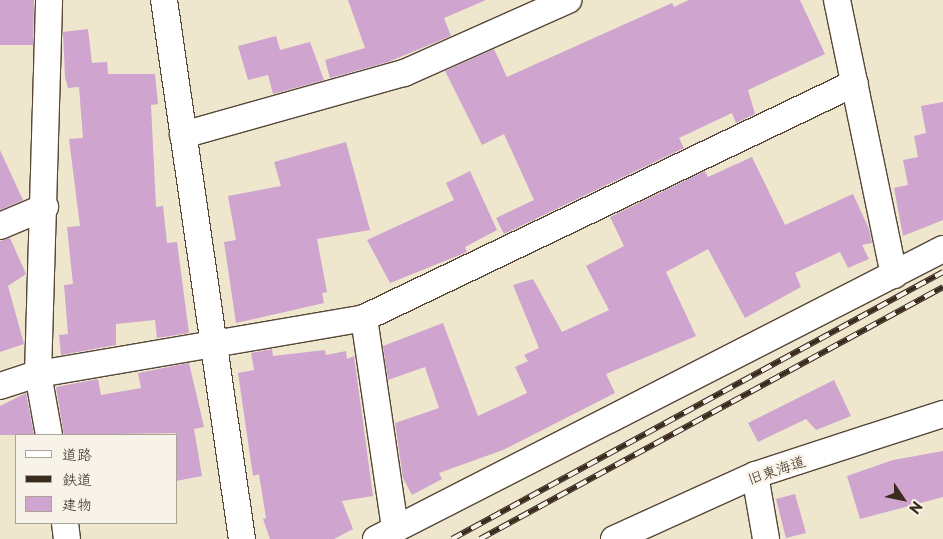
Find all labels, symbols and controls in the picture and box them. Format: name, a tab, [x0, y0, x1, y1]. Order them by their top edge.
legend	[15, 434, 178, 524]
text: 道路	[62, 442, 92, 465]
street label: 旧東海道	[745, 451, 807, 487]
text: 鉄道	[62, 467, 92, 490]
north arrow	[878, 474, 928, 524]
text: 建物	[62, 492, 92, 515]
text: N	[904, 497, 928, 518]

